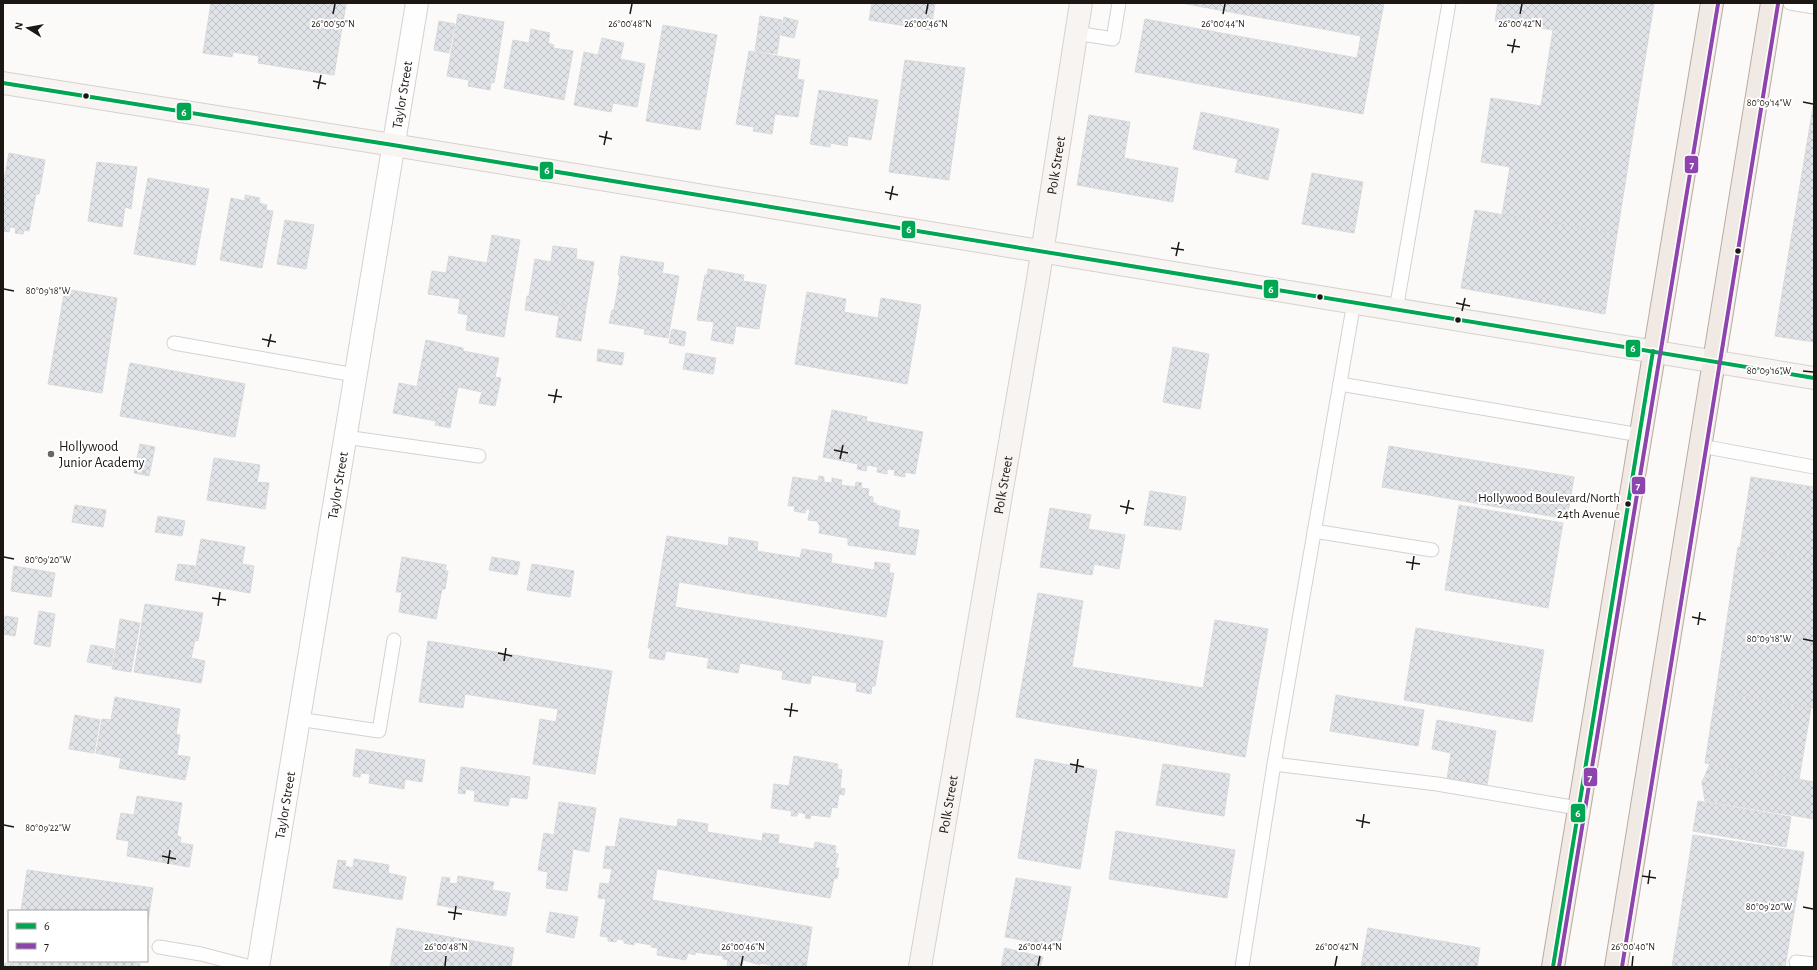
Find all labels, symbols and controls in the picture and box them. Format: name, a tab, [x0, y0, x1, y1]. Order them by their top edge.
north arrow	[8, 8, 48, 48]
text: 26°00'50"N	[311, 19, 355, 29]
text: 26°00'48"N	[608, 19, 652, 29]
text: 26°00'46"N	[904, 19, 948, 29]
text: 26°00'44"N	[1201, 19, 1245, 29]
text: 26°00'42"N	[1498, 19, 1542, 29]
text: N	[13, 21, 25, 31]
street label: Taylor Street	[390, 60, 415, 130]
unlabelled marker	[81, 91, 91, 101]
text: 80°09'14"W	[1747, 98, 1791, 108]
line badge: 6	[176, 102, 192, 121]
text: 6	[181, 107, 187, 118]
street label: Polk Street	[1045, 135, 1068, 196]
line badge: 7	[1684, 155, 1699, 174]
text: 7	[1690, 159, 1695, 170]
line badge: 6	[539, 161, 554, 180]
text: 6	[544, 165, 550, 176]
line badge: 6	[901, 220, 916, 239]
text: 6	[906, 224, 912, 235]
unlabelled marker	[1733, 246, 1743, 256]
line badge: 6	[1263, 279, 1279, 299]
text: 6	[1268, 284, 1274, 295]
text: 80°09'18"W	[26, 286, 70, 296]
unlabelled marker	[1315, 292, 1325, 302]
unlabelled marker	[1453, 315, 1463, 325]
line badge: 6	[1625, 339, 1641, 358]
text: 6	[1630, 343, 1636, 354]
text: 80°09'16"W	[1747, 366, 1791, 376]
place label: Hollywood Junior Academy	[59, 440, 145, 470]
marker: Hollywood Junior Academy	[46, 449, 56, 459]
street label: Taylor Street	[326, 450, 351, 520]
street label: Polk Street	[992, 455, 1016, 515]
line badge: 7	[1631, 476, 1646, 495]
text: 7	[1636, 480, 1641, 491]
place label: Hollywood Boulevard/North 24th Avenue	[1478, 492, 1620, 521]
marker: Hollywood Boulevard/North 24th Avenue	[1623, 499, 1633, 509]
text: 80°09'20"W	[25, 555, 71, 565]
text: 80°09'18"W	[1747, 634, 1791, 644]
line badge: 7	[1583, 767, 1598, 787]
street label: Taylor Street	[273, 770, 298, 840]
text: 7	[1588, 772, 1593, 783]
street label: Polk Street	[937, 774, 961, 835]
line badge: 6	[1570, 803, 1586, 823]
text: 6	[1575, 808, 1581, 819]
text: 80°09'22"W	[25, 823, 71, 833]
text: 80°09'20"W	[1746, 902, 1792, 912]
legend	[8, 910, 148, 962]
text: 6	[44, 920, 50, 932]
text: 7	[44, 940, 49, 952]
text: 26°00'48"N	[424, 942, 468, 952]
text: 26°00'46"N	[721, 942, 765, 952]
text: 26°00'44"N	[1018, 942, 1062, 952]
text: 26°00'42"N	[1315, 942, 1359, 952]
text: 26°00'40"N	[1611, 942, 1655, 952]

